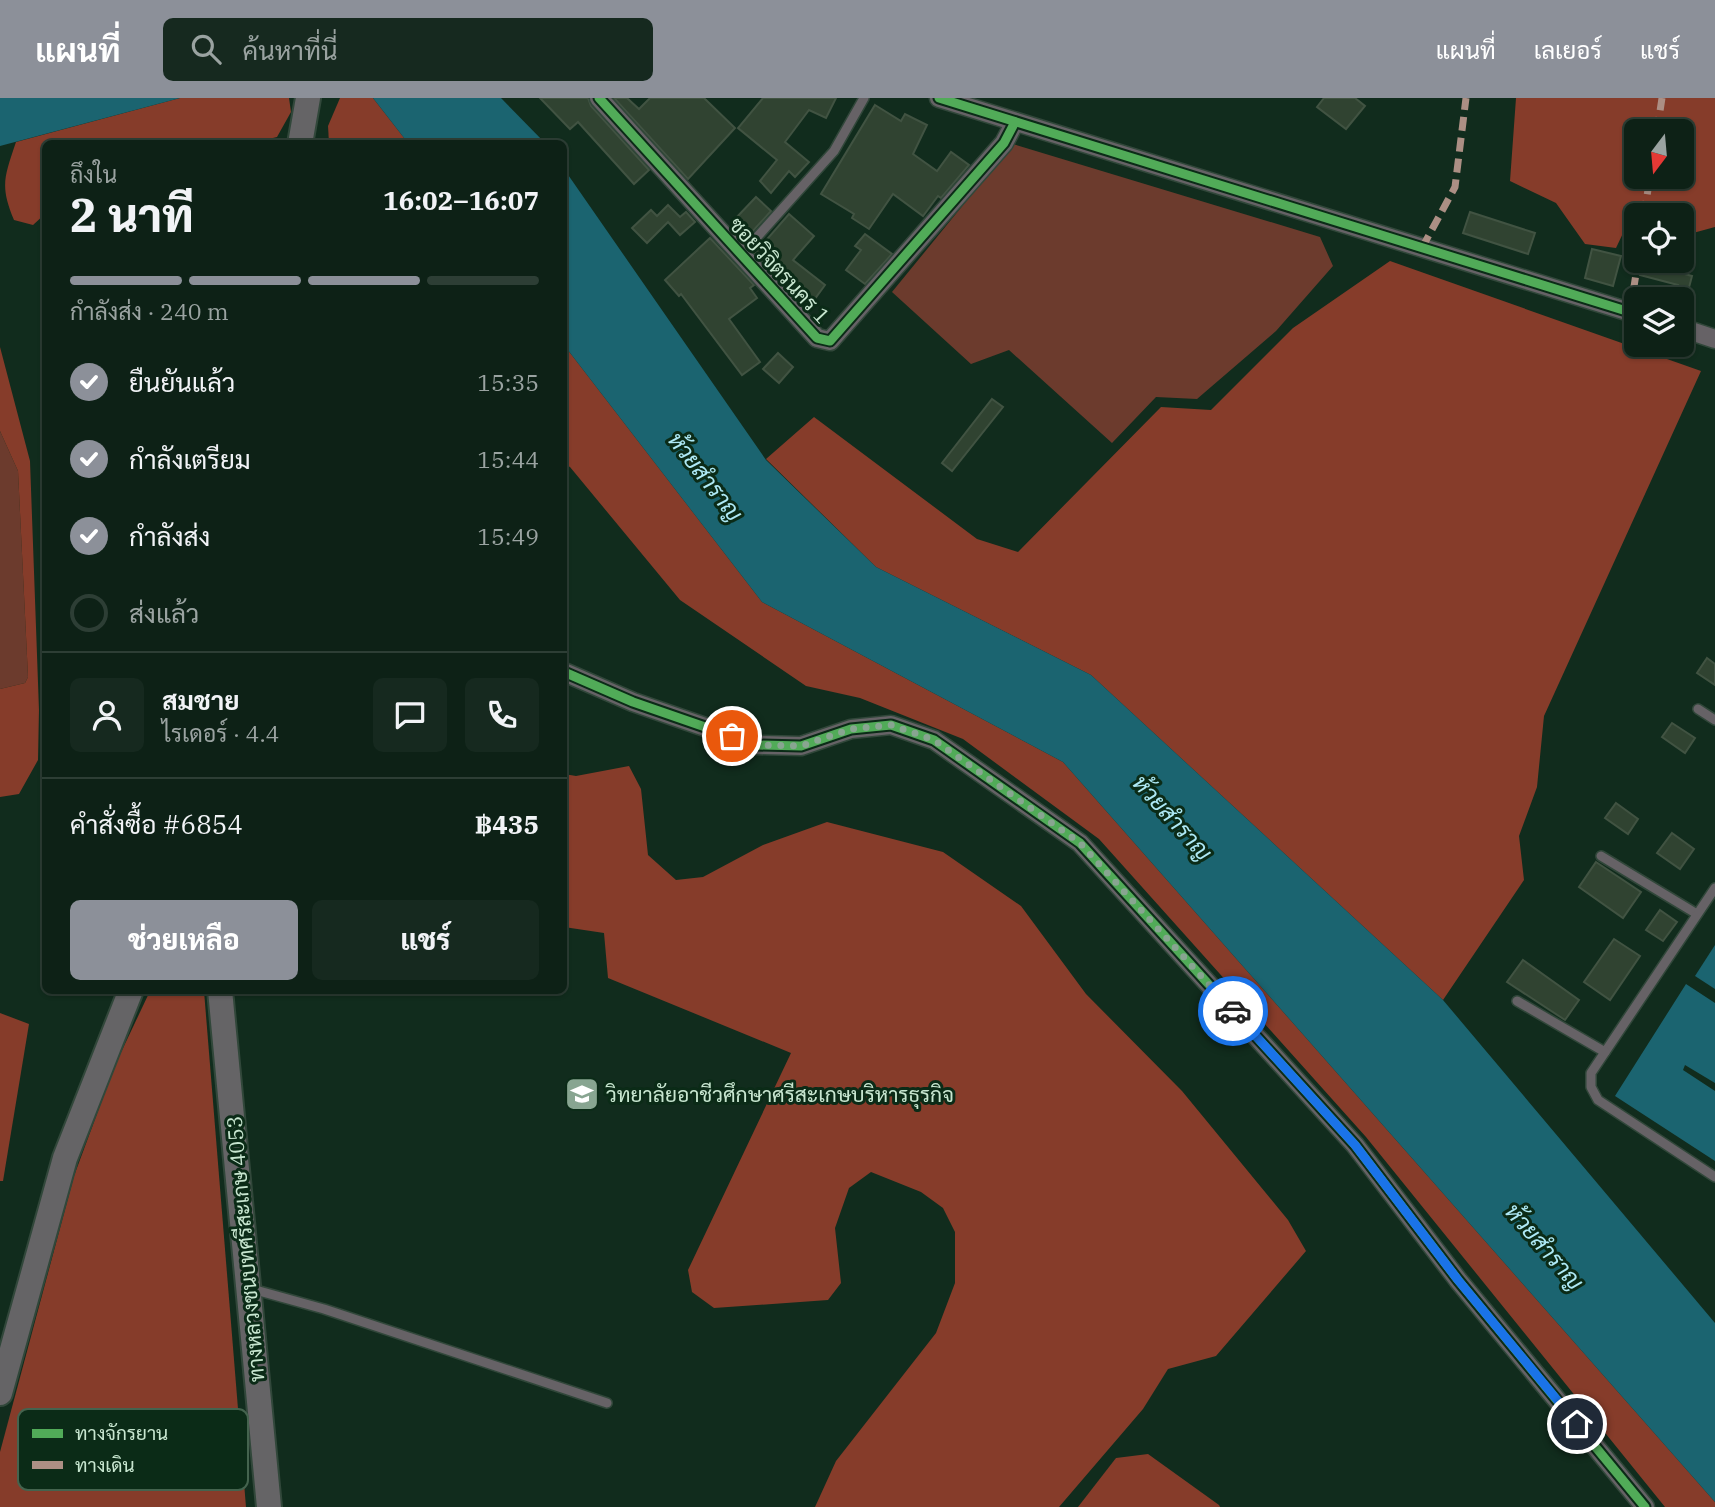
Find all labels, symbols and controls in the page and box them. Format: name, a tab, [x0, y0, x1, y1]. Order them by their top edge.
search box	[163, 18, 653, 81]
text: แผนที่	[35, 28, 121, 71]
icon: search	[187, 30, 225, 68]
text: ค้นหาที่นี่	[243, 33, 338, 67]
text: แผนที่	[1436, 34, 1496, 66]
text: เลเยอร์	[1534, 34, 1602, 66]
text: แชร์	[1640, 34, 1680, 66]
north arrow	[1624, 119, 1694, 189]
map controls	[1624, 119, 1694, 357]
text: ถึงใน	[70, 159, 117, 189]
text: 16:02–16:07	[383, 183, 539, 217]
text: 2 นาที	[70, 185, 194, 245]
button: locate	[1624, 203, 1694, 273]
street label: ซอยวิจิตรนคร 1	[723, 211, 837, 329]
button: layers	[1624, 287, 1694, 357]
text: กำลังส่ง · 240 m	[70, 296, 229, 326]
icon: check	[70, 363, 108, 401]
text: ยืนยันแล้ว	[129, 365, 235, 399]
text: 15:35	[477, 367, 539, 397]
water label: ห้วยสำราญ	[662, 425, 750, 527]
icon: check	[70, 440, 108, 478]
text: กำลังเตรียม	[129, 442, 251, 476]
text: 15:44	[477, 444, 539, 474]
icon: check	[70, 517, 108, 555]
text: กำลังส่ง	[129, 519, 210, 553]
text: 15:49	[477, 521, 539, 551]
text: ส่งแล้ว	[129, 596, 199, 630]
button: person	[70, 678, 144, 752]
button: chat	[373, 678, 447, 752]
button: phone	[465, 678, 539, 752]
text: สมชาย	[162, 683, 239, 717]
pin	[702, 706, 762, 766]
icon: bag	[713, 717, 751, 755]
text: ไรเดอร์ · 4.4	[162, 718, 279, 748]
water label: ห้วยสำราญ	[1127, 768, 1219, 866]
text: คำสั่งซื้อ #6854	[70, 807, 243, 841]
text: ฿435	[475, 807, 539, 841]
button: ช่วยเหลือ	[70, 900, 298, 980]
button: แชร์	[312, 900, 539, 980]
courier	[1198, 976, 1268, 1046]
icon: car	[1214, 992, 1252, 1030]
school or university icon: วิทยาลัยอาชีวศึกษาศรีสะเกษบริหารธุรกิจ	[563, 1075, 601, 1113]
place label: วิทยาลัยอาชีวศึกษาศรีสะเกษบริหารธุรกิจ	[606, 1080, 954, 1109]
street label: ทางหลวงชนบทศรีสะเกษ 4053	[219, 1115, 271, 1383]
water label: ห้วยสำราญ	[1499, 1196, 1591, 1296]
pin	[1547, 1394, 1607, 1454]
icon: home	[1558, 1405, 1596, 1443]
legend	[18, 1409, 248, 1490]
text: ทางจักรยาน	[75, 1421, 168, 1445]
text: ทางเดิน	[75, 1453, 135, 1477]

